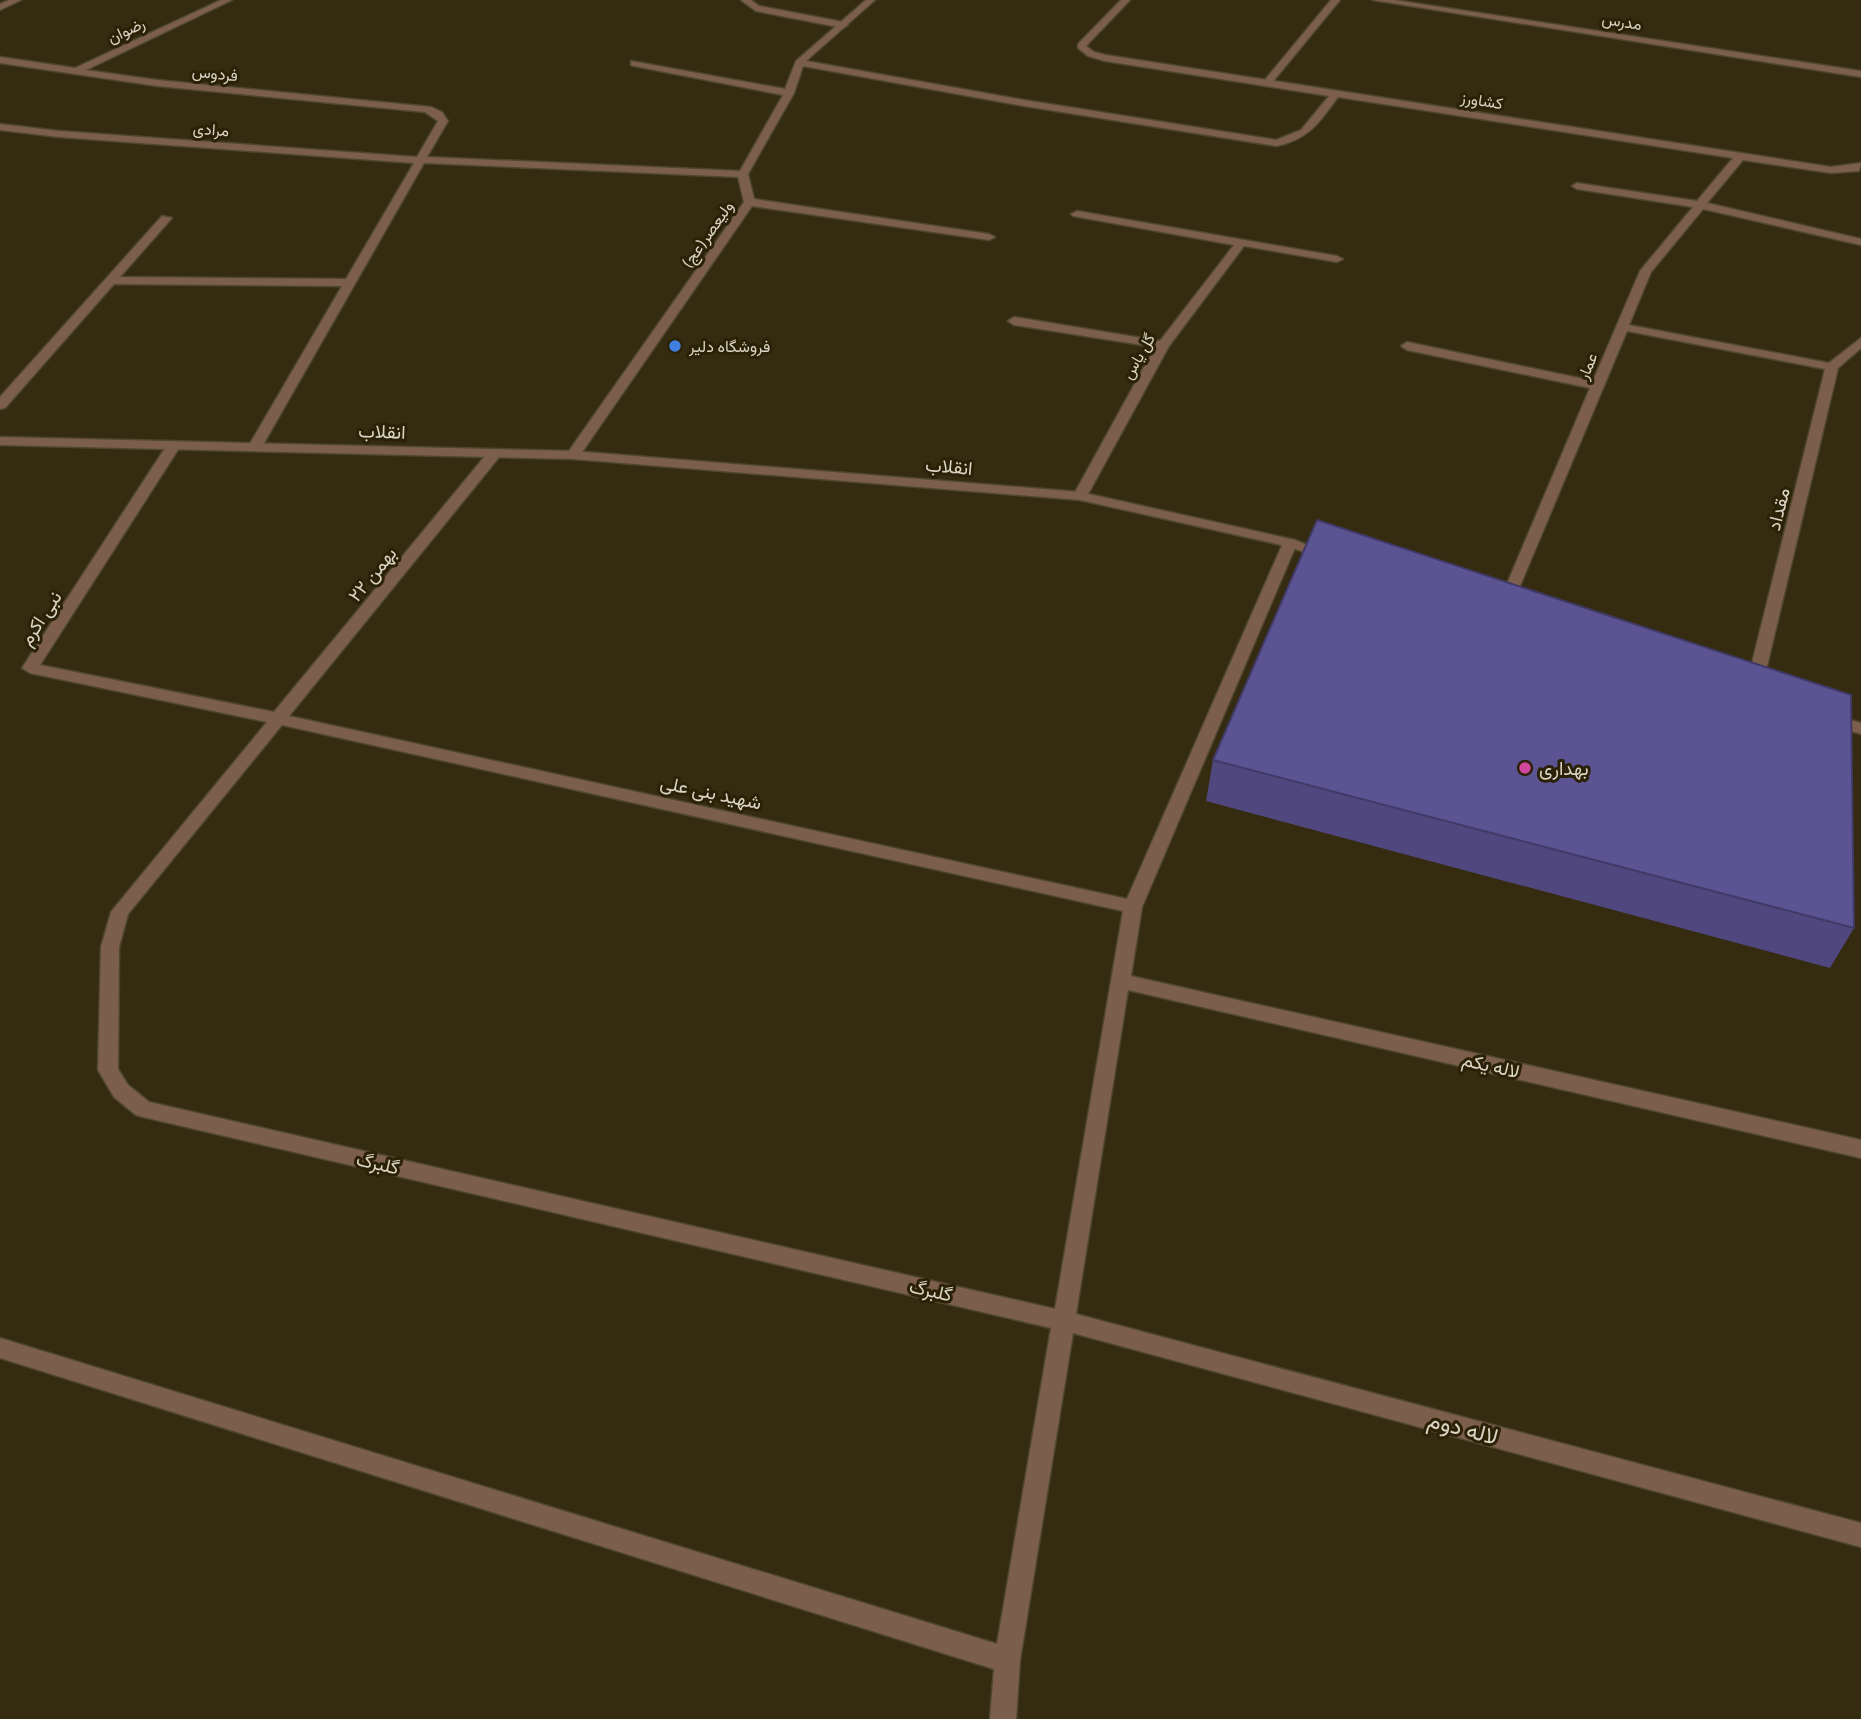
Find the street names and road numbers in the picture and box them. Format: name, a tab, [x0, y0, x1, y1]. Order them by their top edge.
street label: مدرس	[1600, 10, 1643, 36]
street label: رضوان	[105, 14, 149, 49]
street label: فردوس	[191, 63, 239, 87]
street label: کشاورز	[1458, 89, 1504, 115]
street label: مرادی	[192, 120, 230, 142]
street label: ولیعصر(عج)	[678, 198, 739, 272]
street label: گل یاس	[1119, 330, 1161, 384]
street label: عمار	[1574, 350, 1603, 384]
street label: انقلاب	[358, 420, 406, 446]
street label: انقلاب	[924, 454, 973, 482]
street label: مقداد	[1763, 486, 1797, 533]
street label: ۲۲ بهمن	[344, 543, 403, 608]
street label: نبی اکرم	[15, 587, 68, 651]
street label: شهید بنی علی	[658, 772, 763, 816]
street label: لاله یکم	[1459, 1049, 1522, 1085]
street label: گلبرگ	[354, 1148, 401, 1182]
street label: گلبرگ	[907, 1275, 954, 1309]
street label: لاله دوم	[1424, 1407, 1501, 1454]

